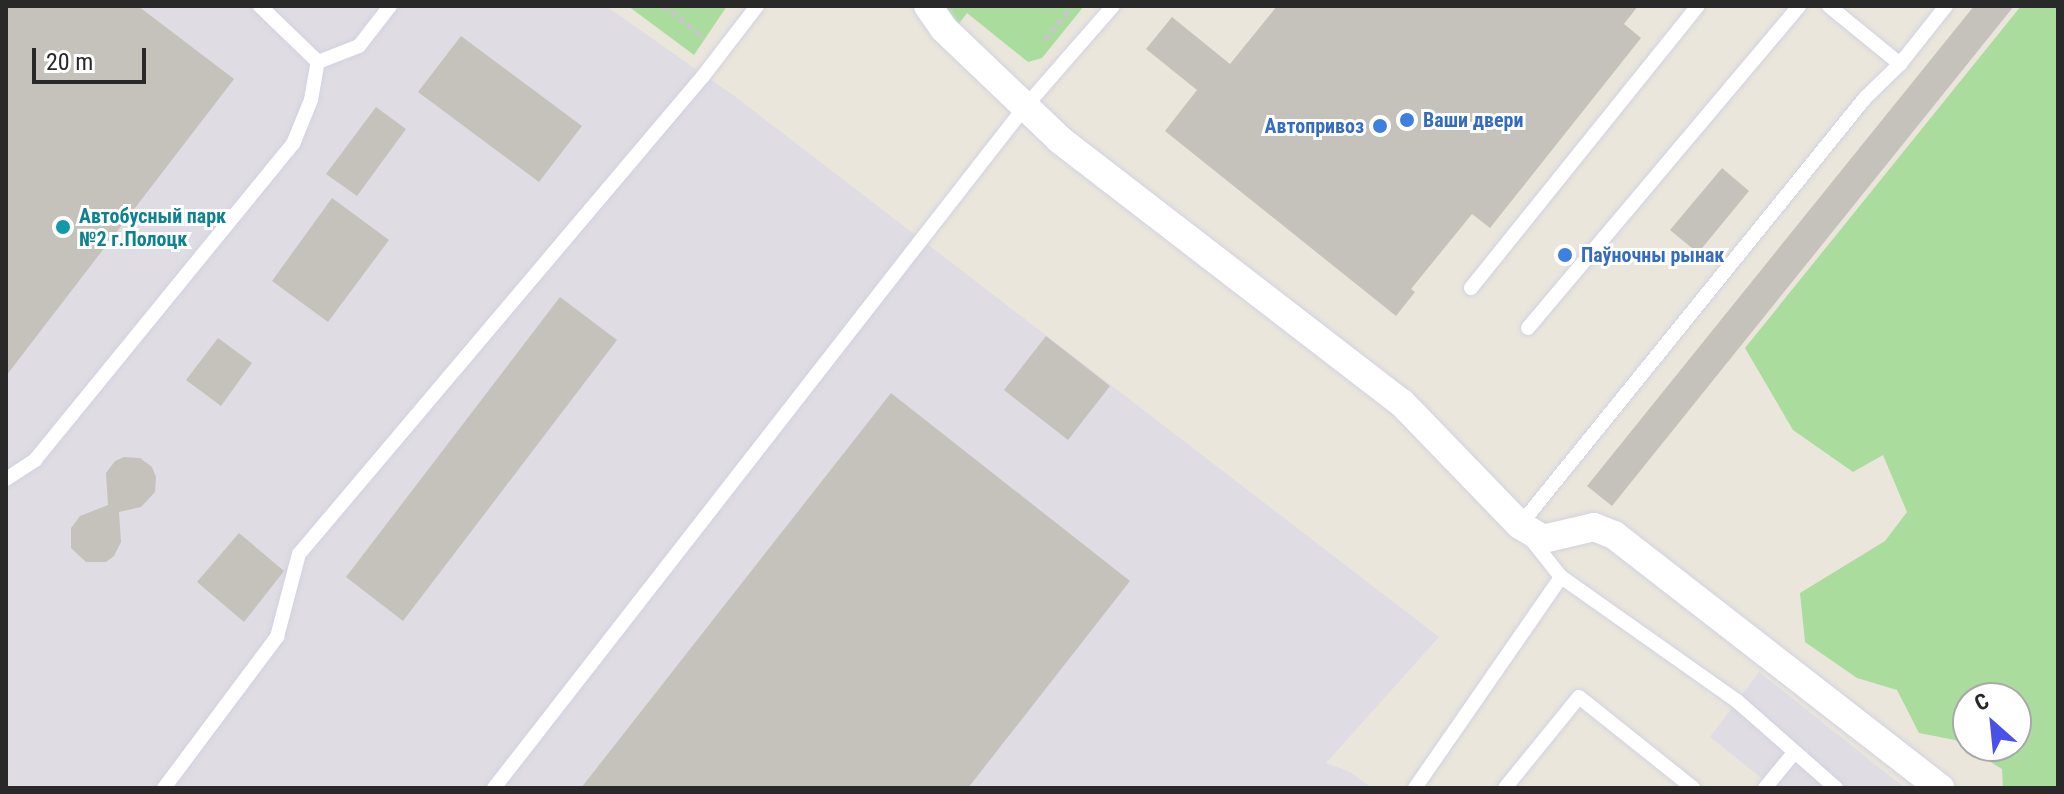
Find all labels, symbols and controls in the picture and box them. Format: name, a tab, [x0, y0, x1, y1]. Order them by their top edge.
scale bar	[36, 32, 150, 82]
text: 20 m	[46, 48, 93, 76]
place label: Ваши двери	[1423, 108, 1523, 132]
marker: Ваши двери	[1398, 111, 1416, 129]
place label: Автопривоз	[1265, 114, 1364, 138]
marker: Автопривоз	[1371, 117, 1389, 135]
place label: Автобусный парк №2 г.Полоцк	[79, 204, 226, 251]
marker: Автобусный парк №2 г.Полоцк	[54, 218, 72, 236]
place label: Паўночны рынак	[1581, 243, 1724, 267]
marker: Паўночны рынак	[1556, 246, 1574, 264]
north arrow	[1952, 682, 2032, 762]
text: С	[1971, 688, 1993, 716]

